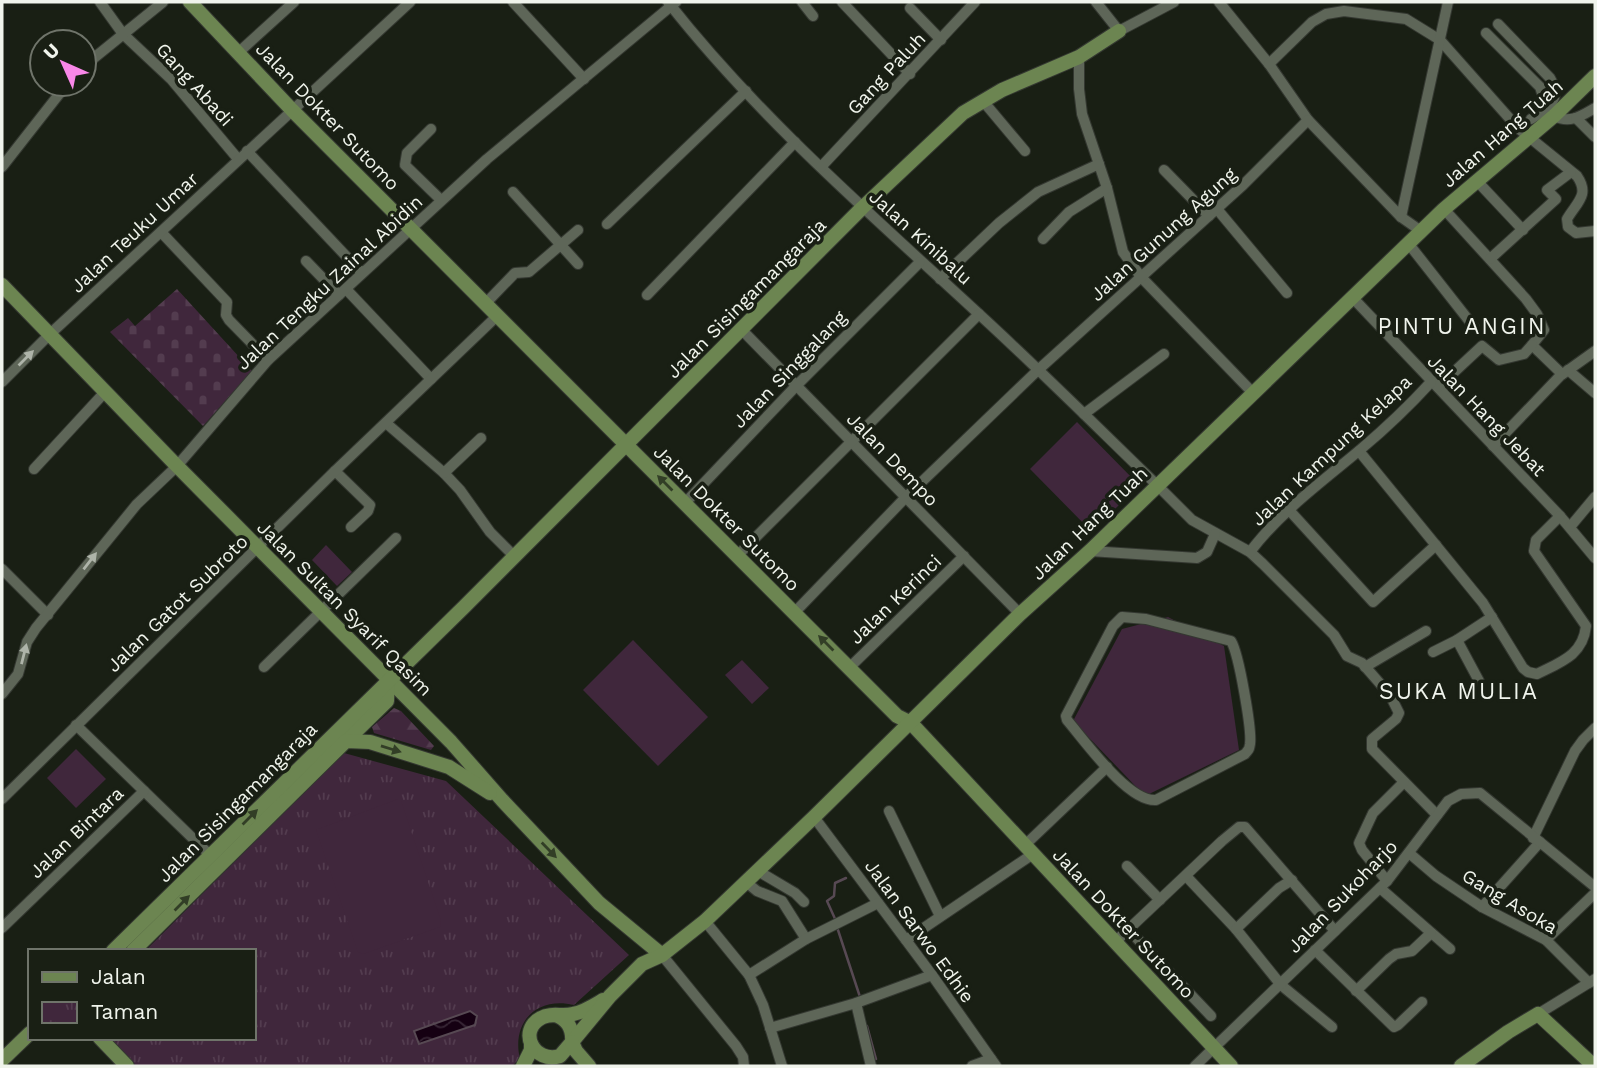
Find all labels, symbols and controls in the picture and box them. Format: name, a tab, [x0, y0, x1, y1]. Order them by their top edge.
street label: Gang Paluh	[842, 27, 930, 119]
north arrow	[28, 28, 98, 98]
street label: Jalan Dokter Sutomo	[251, 37, 404, 195]
text: U	[38, 38, 64, 64]
street label: Gang Abadi	[151, 38, 238, 131]
street label: Jalan Hang Tuah	[1437, 75, 1568, 192]
street label: Jalan Gunung Agung	[1085, 162, 1242, 306]
street label: Jalan Teuku Umar	[66, 167, 203, 298]
street label: Jalan Kinibalu	[864, 185, 977, 290]
street label: Jalan Tengku Zainal Abidin	[232, 190, 427, 375]
street label: Jalan Sisingamangaraja	[662, 214, 831, 383]
street label: Jalan Singgalang	[728, 305, 852, 433]
district label: PINTU ANGIN	[1377, 313, 1547, 340]
one-way arrow	[17, 350, 33, 367]
street label: Jalan Hang Jebat	[1423, 350, 1551, 481]
street label: Jalan Kampung Kelapa	[1246, 370, 1416, 531]
street label: Jalan Dempo	[842, 407, 943, 511]
street label: Jalan Dokter Sutomo	[649, 440, 805, 596]
street label: Jalan Hang Tuah	[1026, 462, 1152, 585]
one-way arrow	[656, 475, 673, 492]
street label: Jalan Sultan Syarif Qasim	[252, 516, 437, 701]
street label: Jalan Gatot Subroto	[102, 530, 253, 677]
street label: Jalan Kerinci	[845, 550, 946, 649]
one-way arrow	[82, 552, 96, 570]
one-way arrow	[818, 635, 835, 652]
one-way arrow	[19, 643, 30, 665]
district label: SUKA MULIA	[1379, 678, 1539, 705]
street label: Jalan Sisingamangaraja	[153, 718, 322, 887]
one-way arrow	[381, 744, 402, 755]
street label: Jalan Bintara	[24, 782, 128, 883]
one-way arrow	[241, 809, 258, 826]
street label: Jalan Sukoharjo	[1283, 835, 1402, 958]
one-way arrow	[540, 841, 556, 858]
street label: Jalan Dokter Sutomo	[1048, 843, 1199, 1003]
street label: Jalan Sarwo Edhie	[860, 855, 979, 1007]
street label: Gang Asoka	[1458, 864, 1562, 939]
one-way arrow	[173, 895, 190, 911]
legend	[28, 949, 256, 1040]
text: Jalan	[91, 964, 146, 989]
text: Taman	[91, 999, 158, 1024]

